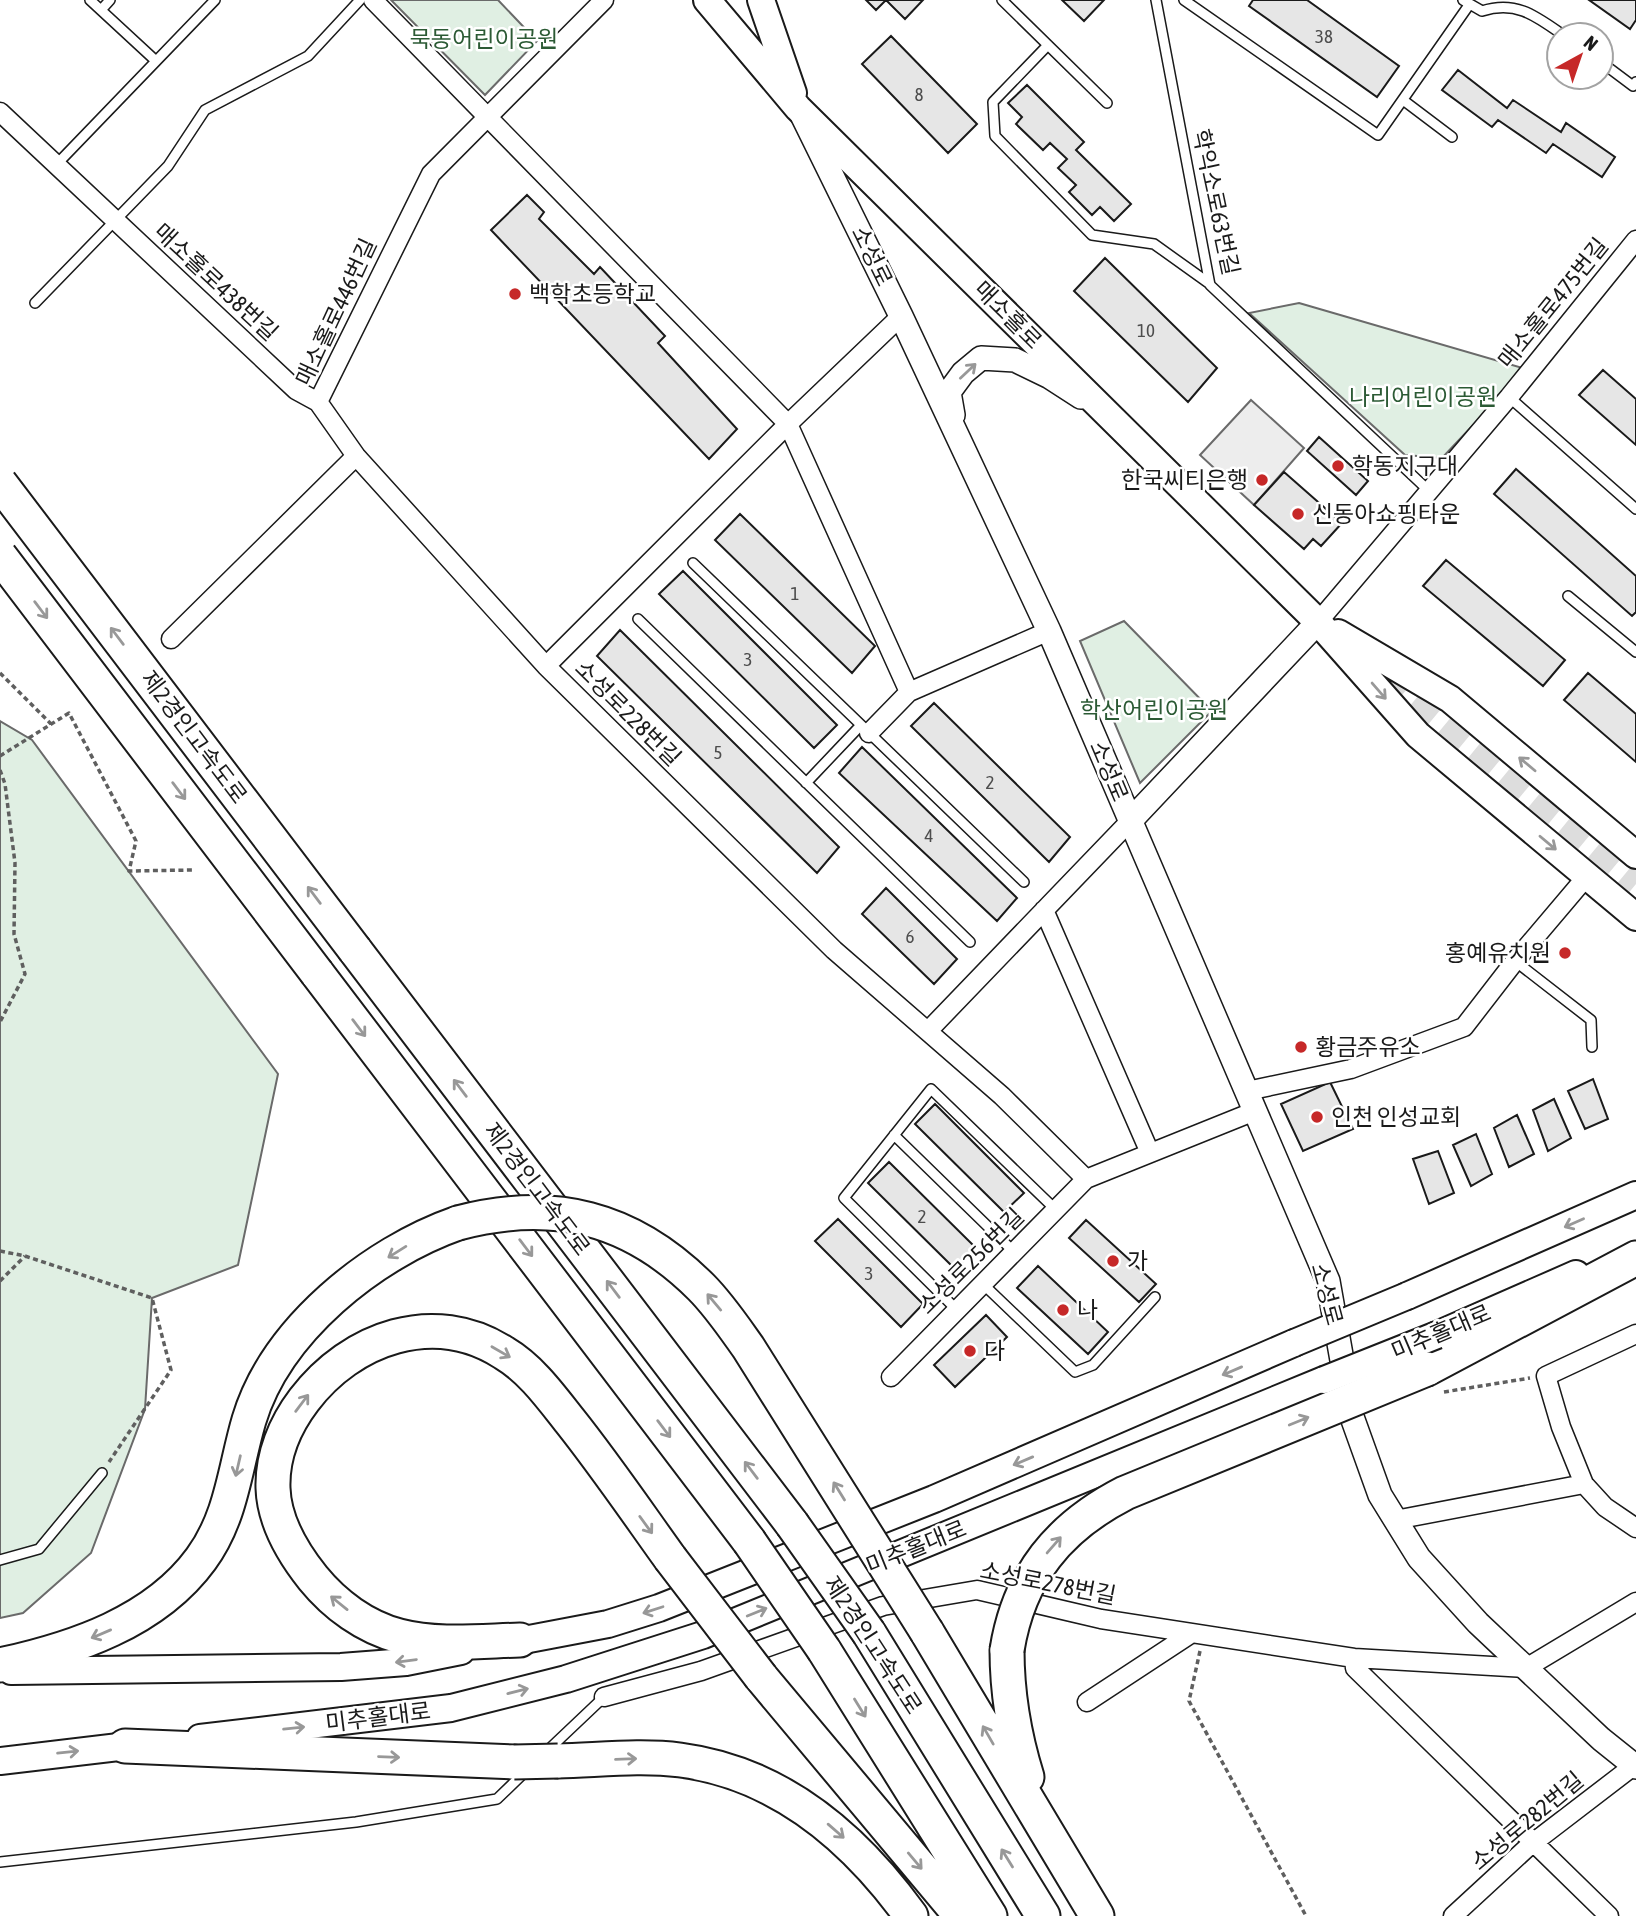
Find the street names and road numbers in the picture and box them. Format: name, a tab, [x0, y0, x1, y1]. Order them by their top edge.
street label: 학익소로63번길	[1188, 127, 1244, 277]
street label: 매소홀로438번길	[149, 218, 283, 346]
street label: 소성로	[846, 222, 898, 290]
street label: 매소홀로475번길	[1493, 233, 1613, 373]
street label: 매소홀로446번길	[291, 234, 381, 390]
street label: 매소홀로	[969, 276, 1047, 354]
street label: 소성로228번길	[570, 655, 686, 771]
street label: 제2경인고속도로	[136, 666, 252, 808]
street label: 소성로	[1085, 737, 1133, 805]
street label: 제2경인고속도로	[479, 1118, 595, 1260]
street label: 소성로256번길	[913, 1203, 1029, 1319]
street label: 소성로	[1306, 1260, 1348, 1328]
street label: 미추홀대로	[1387, 1299, 1495, 1365]
street label: 미추홀대로	[862, 1515, 970, 1579]
street label: 소성로278번길	[978, 1557, 1118, 1609]
street label: 제2경인고속도로	[819, 1571, 927, 1719]
street label: 미추홀대로	[324, 1698, 432, 1736]
street label: 소성로282번길	[1466, 1767, 1588, 1875]

